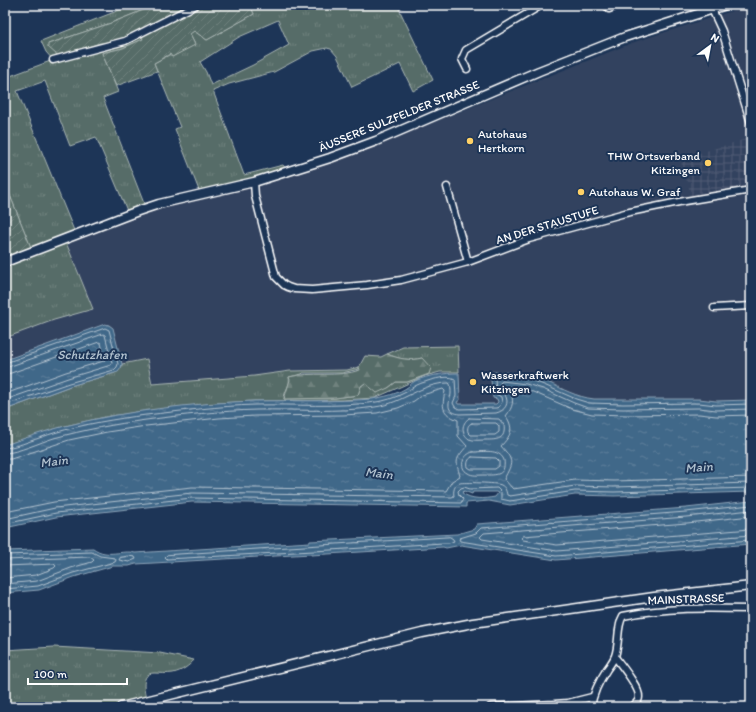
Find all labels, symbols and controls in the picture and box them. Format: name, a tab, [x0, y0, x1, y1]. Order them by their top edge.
north arrow	[690, 26, 730, 66]
text: N	[708, 30, 722, 45]
street label: ÄUSSERE SULZFELDER STRASSE	[317, 77, 482, 155]
place label: Autohaus Hertkorn	[478, 127, 527, 155]
marker: Autohaus Hertkorn	[465, 136, 475, 146]
place label: THW Ortsverband Kitzingen	[607, 149, 701, 177]
marker: THW Ortsverband Kitzingen	[703, 158, 713, 168]
place label: Autohaus W. Graf	[589, 185, 681, 199]
marker: Autohaus W. Graf	[576, 187, 586, 197]
street label: AN DER STAUSTUFE	[494, 203, 600, 247]
water label: Schutzhafen	[57, 347, 128, 362]
place label: Wasserkraftwerk Kitzingen	[481, 368, 569, 396]
marker: Wasserkraftwerk Kitzingen	[468, 377, 478, 387]
water label: Main	[39, 452, 69, 470]
water label: Main	[685, 458, 714, 476]
water label: Main	[364, 464, 394, 482]
street label: MAINSTRASSE	[647, 591, 725, 607]
scale bar	[28, 660, 127, 686]
text: 100 m	[34, 667, 67, 681]

